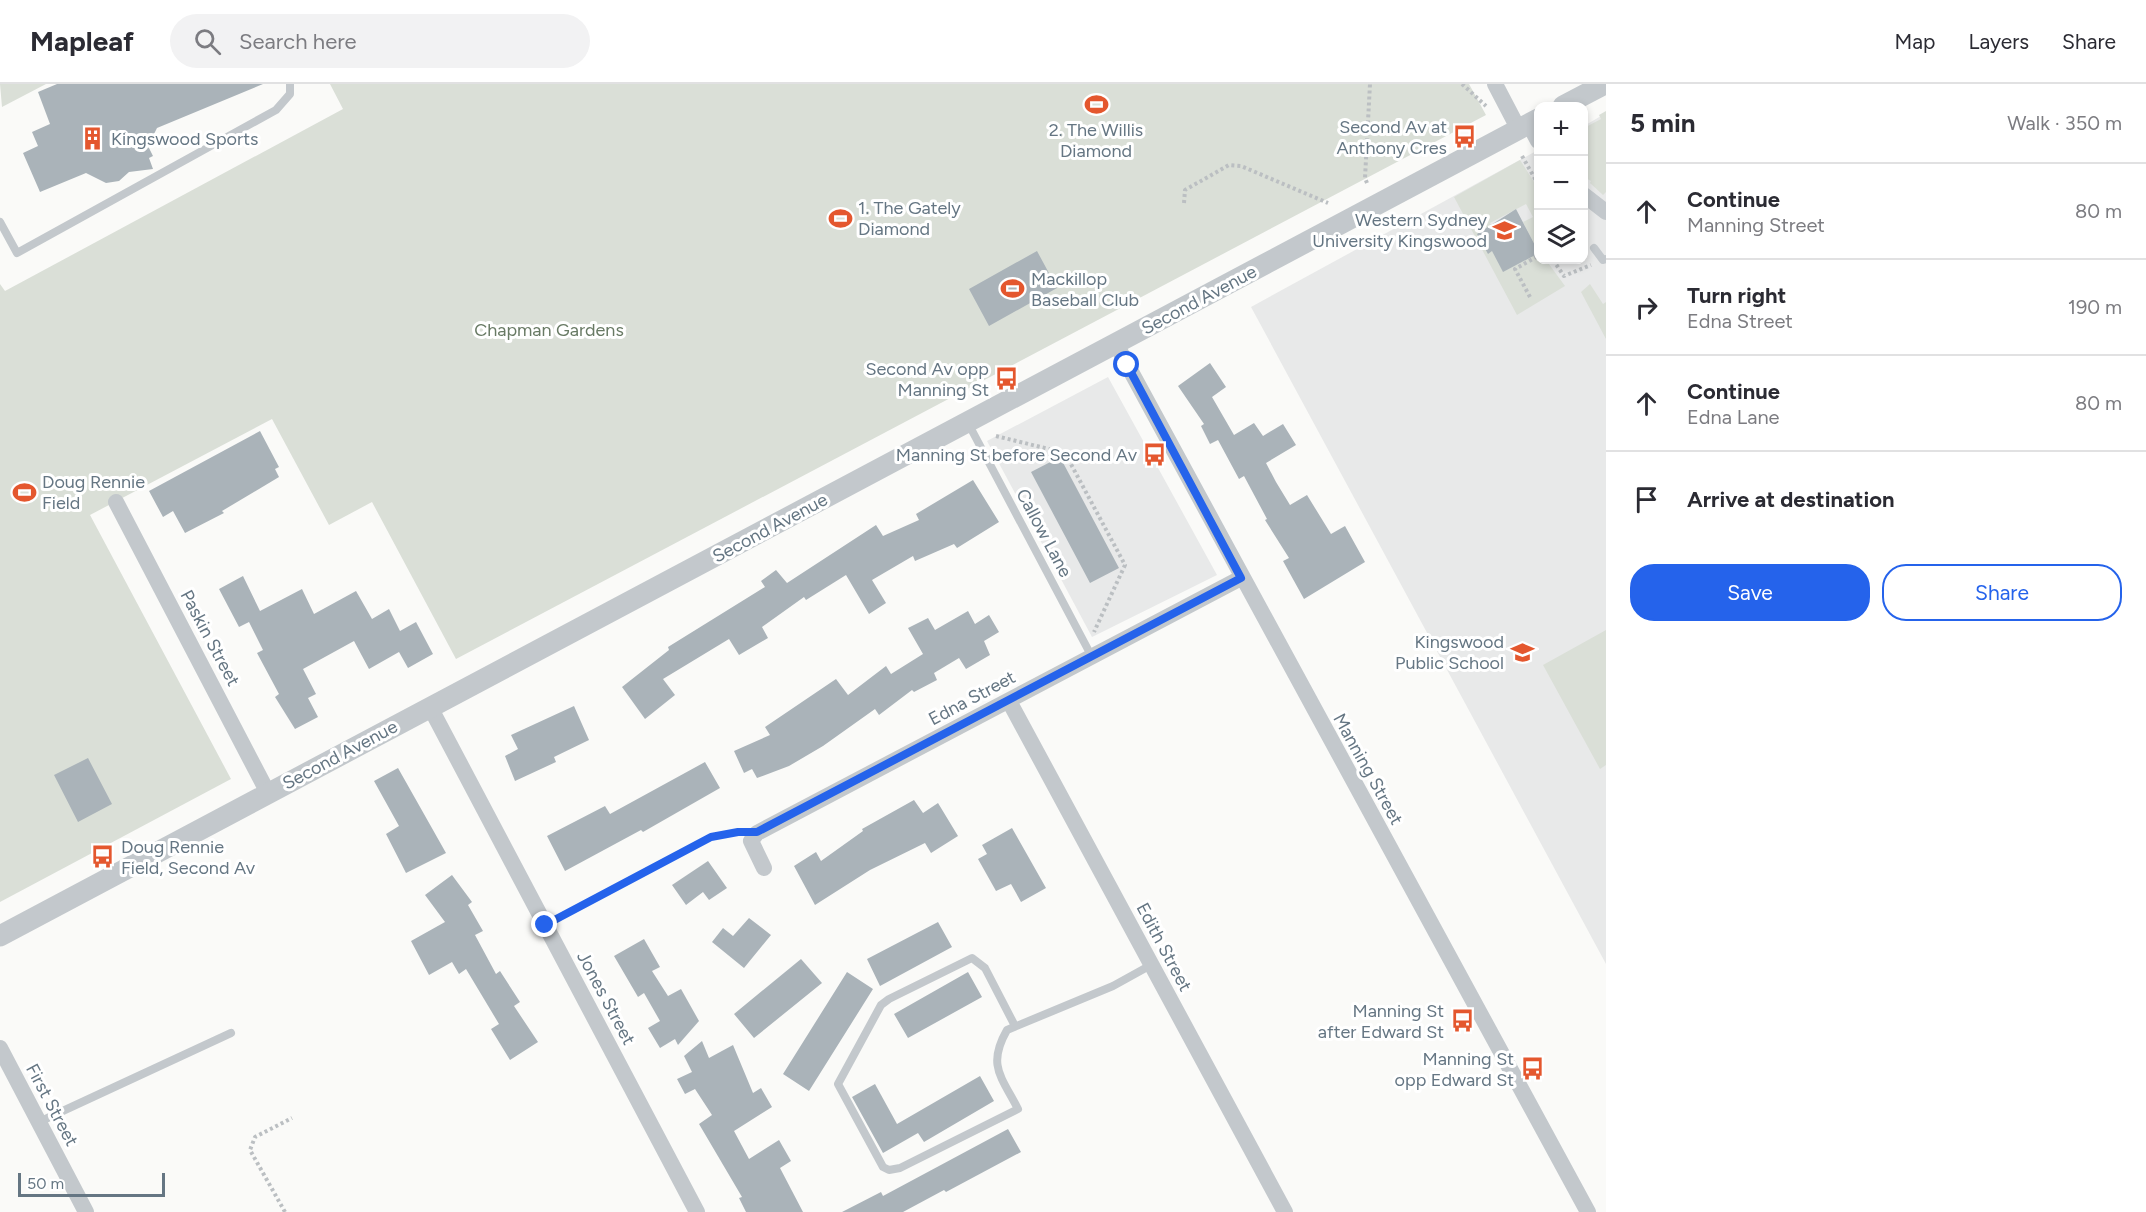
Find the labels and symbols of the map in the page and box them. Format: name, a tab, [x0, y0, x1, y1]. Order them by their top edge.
sports icon: 2. The Willis Diamond	[1083, 91, 1109, 117]
place label: Second Av at Anthony Cres	[1336, 116, 1447, 159]
place label: 2. The Willis Diamond	[1049, 119, 1143, 162]
bus stop icon: Second Av at Anthony Cres	[1452, 124, 1478, 150]
building icon: Kingswood Sports	[80, 126, 106, 152]
place label: Kingswood Sports	[111, 128, 258, 150]
place label: 1. The Gately Diamond	[858, 197, 961, 240]
sports icon: 1. The Gately Diamond	[827, 205, 853, 231]
place label: Western Sydney University Kingswood	[1312, 209, 1488, 252]
school or university icon: Western Sydney University Kingswood	[1492, 217, 1518, 243]
street label: Second Avenue	[1138, 260, 1260, 340]
place label: Mackillop Baseball Club	[1031, 268, 1139, 311]
sports icon: Mackillop Baseball Club	[1000, 276, 1026, 302]
park label: Chapman Gardens	[474, 319, 624, 341]
route start	[1113, 351, 1139, 377]
place label: Second Av opp Manning St	[865, 358, 989, 401]
bus stop icon: Second Av opp Manning St	[994, 366, 1020, 392]
bus stop icon: Manning St before Second Av	[1142, 442, 1168, 468]
place label: Manning St before Second Av	[896, 444, 1138, 466]
place label: Doug Rennie Field	[42, 471, 145, 514]
sports icon: Doug Rennie Field	[11, 479, 37, 505]
street label: Callow Lane	[1011, 485, 1077, 581]
street label: Second Avenue	[709, 488, 831, 568]
street label: Paskin Street	[175, 586, 245, 690]
place label: Kingswood Public School	[1395, 631, 1504, 674]
school or university icon: Kingswood Public School	[1509, 639, 1535, 665]
street label: Edna Street	[925, 666, 1019, 730]
street label: Manning Street	[1328, 709, 1408, 829]
street label: Second Avenue	[279, 715, 401, 795]
place label: Doug Rennie Field, Second Av	[121, 836, 256, 879]
bus stop icon: Doug Rennie Field, Second Av	[90, 844, 116, 870]
street label: Edith Street	[1131, 899, 1197, 995]
route end	[531, 911, 557, 937]
street label: Jones Street	[572, 947, 640, 1049]
place label: Manning St after Edward St	[1318, 1000, 1444, 1043]
bus stop icon: Manning St after Edward St	[1449, 1008, 1475, 1034]
place label: Manning St opp Edward St	[1395, 1048, 1514, 1091]
bus stop icon: Manning St opp Edward St	[1519, 1056, 1545, 1082]
street label: First Street	[21, 1060, 83, 1150]
scale bar	[18, 1170, 165, 1198]

